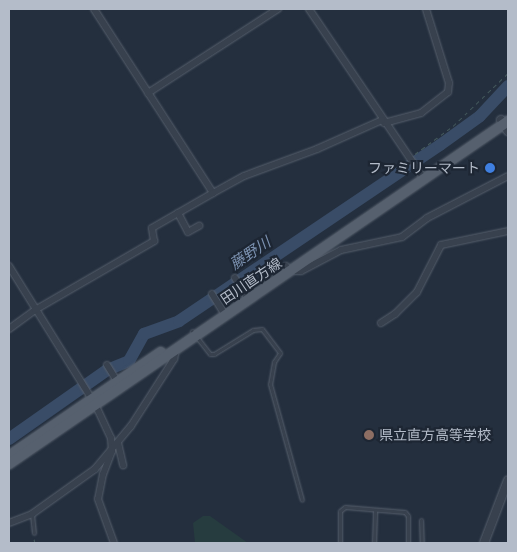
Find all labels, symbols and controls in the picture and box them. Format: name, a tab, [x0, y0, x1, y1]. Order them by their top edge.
place label: ファミリーマート	[368, 160, 480, 176]
marker: ファミリーマート	[484, 162, 496, 174]
water label: 藤野川	[226, 233, 274, 273]
street label: 田川直方線	[217, 254, 285, 308]
place label: 県立直方高等学校	[379, 427, 491, 443]
marker: 県立直方高等学校	[363, 429, 375, 441]

